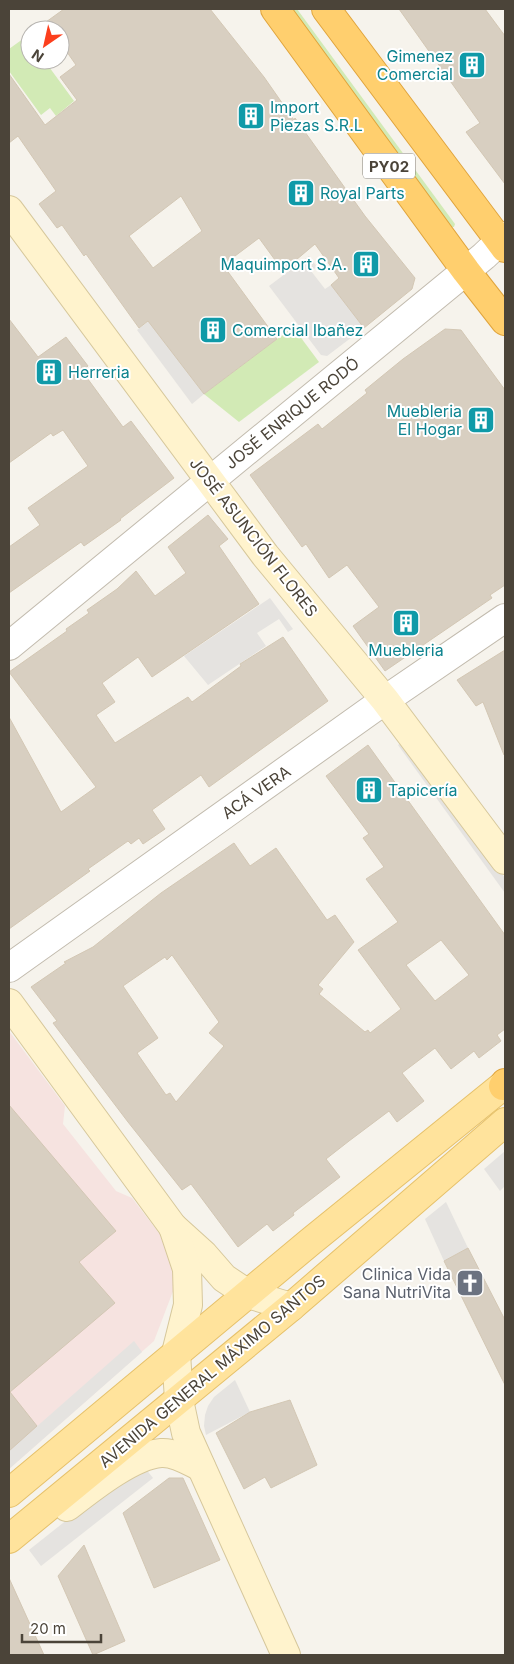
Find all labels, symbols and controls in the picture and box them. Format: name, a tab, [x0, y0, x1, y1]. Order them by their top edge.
north arrow	[20, 20, 70, 70]
text: N	[28, 46, 47, 66]
place label: Gimenez Comercial	[377, 46, 453, 84]
building icon: Gimenez Comercial	[457, 50, 487, 80]
place label: Import Piezas S.R.L	[270, 97, 363, 135]
building icon: Import Piezas S.R.L	[236, 101, 266, 131]
road number: PY02	[363, 154, 415, 178]
building icon: Royal Parts	[286, 178, 316, 208]
place label: Royal Parts	[320, 183, 405, 203]
building icon: Maquimport S.A.	[351, 249, 381, 279]
place label: Maquimport S.A.	[220, 254, 347, 274]
building icon: Comercial Ibañez	[198, 315, 228, 345]
place label: Comercial Ibañez	[232, 320, 363, 340]
street label: JOSÉ ENRIQUE RODÓ	[221, 353, 363, 473]
building icon: Herreria	[34, 357, 64, 387]
place label: Herreria	[68, 362, 130, 382]
place label: Muebleria El Hogar	[387, 401, 462, 439]
building icon: Muebleria El Hogar	[466, 405, 496, 435]
street label: JOSÉ ASUNCIÓN FLORES	[186, 454, 322, 620]
building icon: Muebleria	[391, 608, 421, 638]
place label: Muebleria	[368, 640, 444, 660]
street label: ACÁ VERA	[218, 761, 294, 823]
building icon: Tapicería	[354, 775, 384, 805]
place label: Tapicería	[388, 780, 457, 800]
place label: Clinica Vida Sana NutriVita	[343, 1264, 451, 1302]
church icon: Clinica Vida Sana NutriVita	[455, 1268, 485, 1298]
street label: AVENIDA GENERAL MÁXIMO SANTOS	[95, 1270, 329, 1472]
scale bar	[22, 1612, 101, 1644]
text: 20 m	[30, 1619, 66, 1638]

